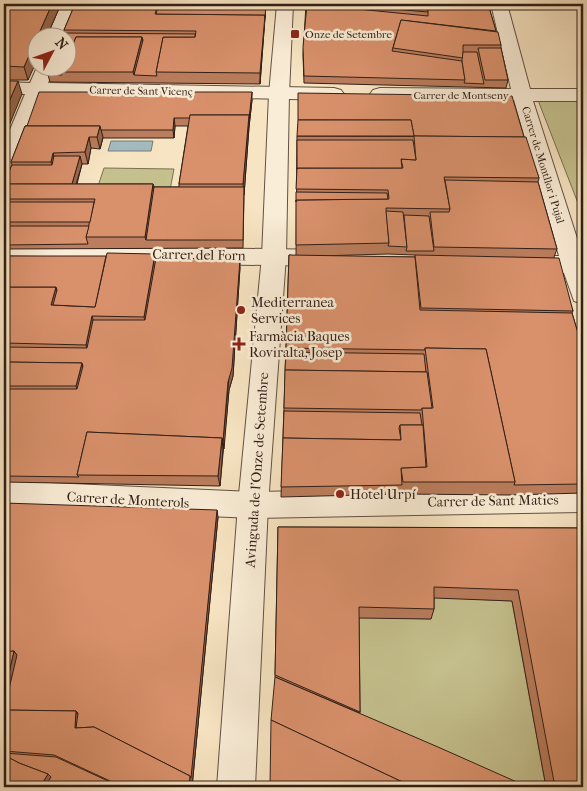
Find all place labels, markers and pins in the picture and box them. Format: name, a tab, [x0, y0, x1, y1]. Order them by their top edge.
marker: Onze de Setembre	[289, 28, 301, 40]
place label: Onze de Setembre	[305, 28, 392, 41]
place label: Mediterranea Services	[251, 294, 335, 327]
marker: Mediterranea Services	[235, 304, 247, 316]
place label: Farmàcia Baques Roviralta, Josep	[249, 328, 350, 361]
marker: Farmàcia Baques Roviralta, Josep	[233, 338, 245, 350]
place label: Hotel Urpí	[350, 486, 416, 503]
marker: Hotel Urpí	[334, 488, 346, 500]

